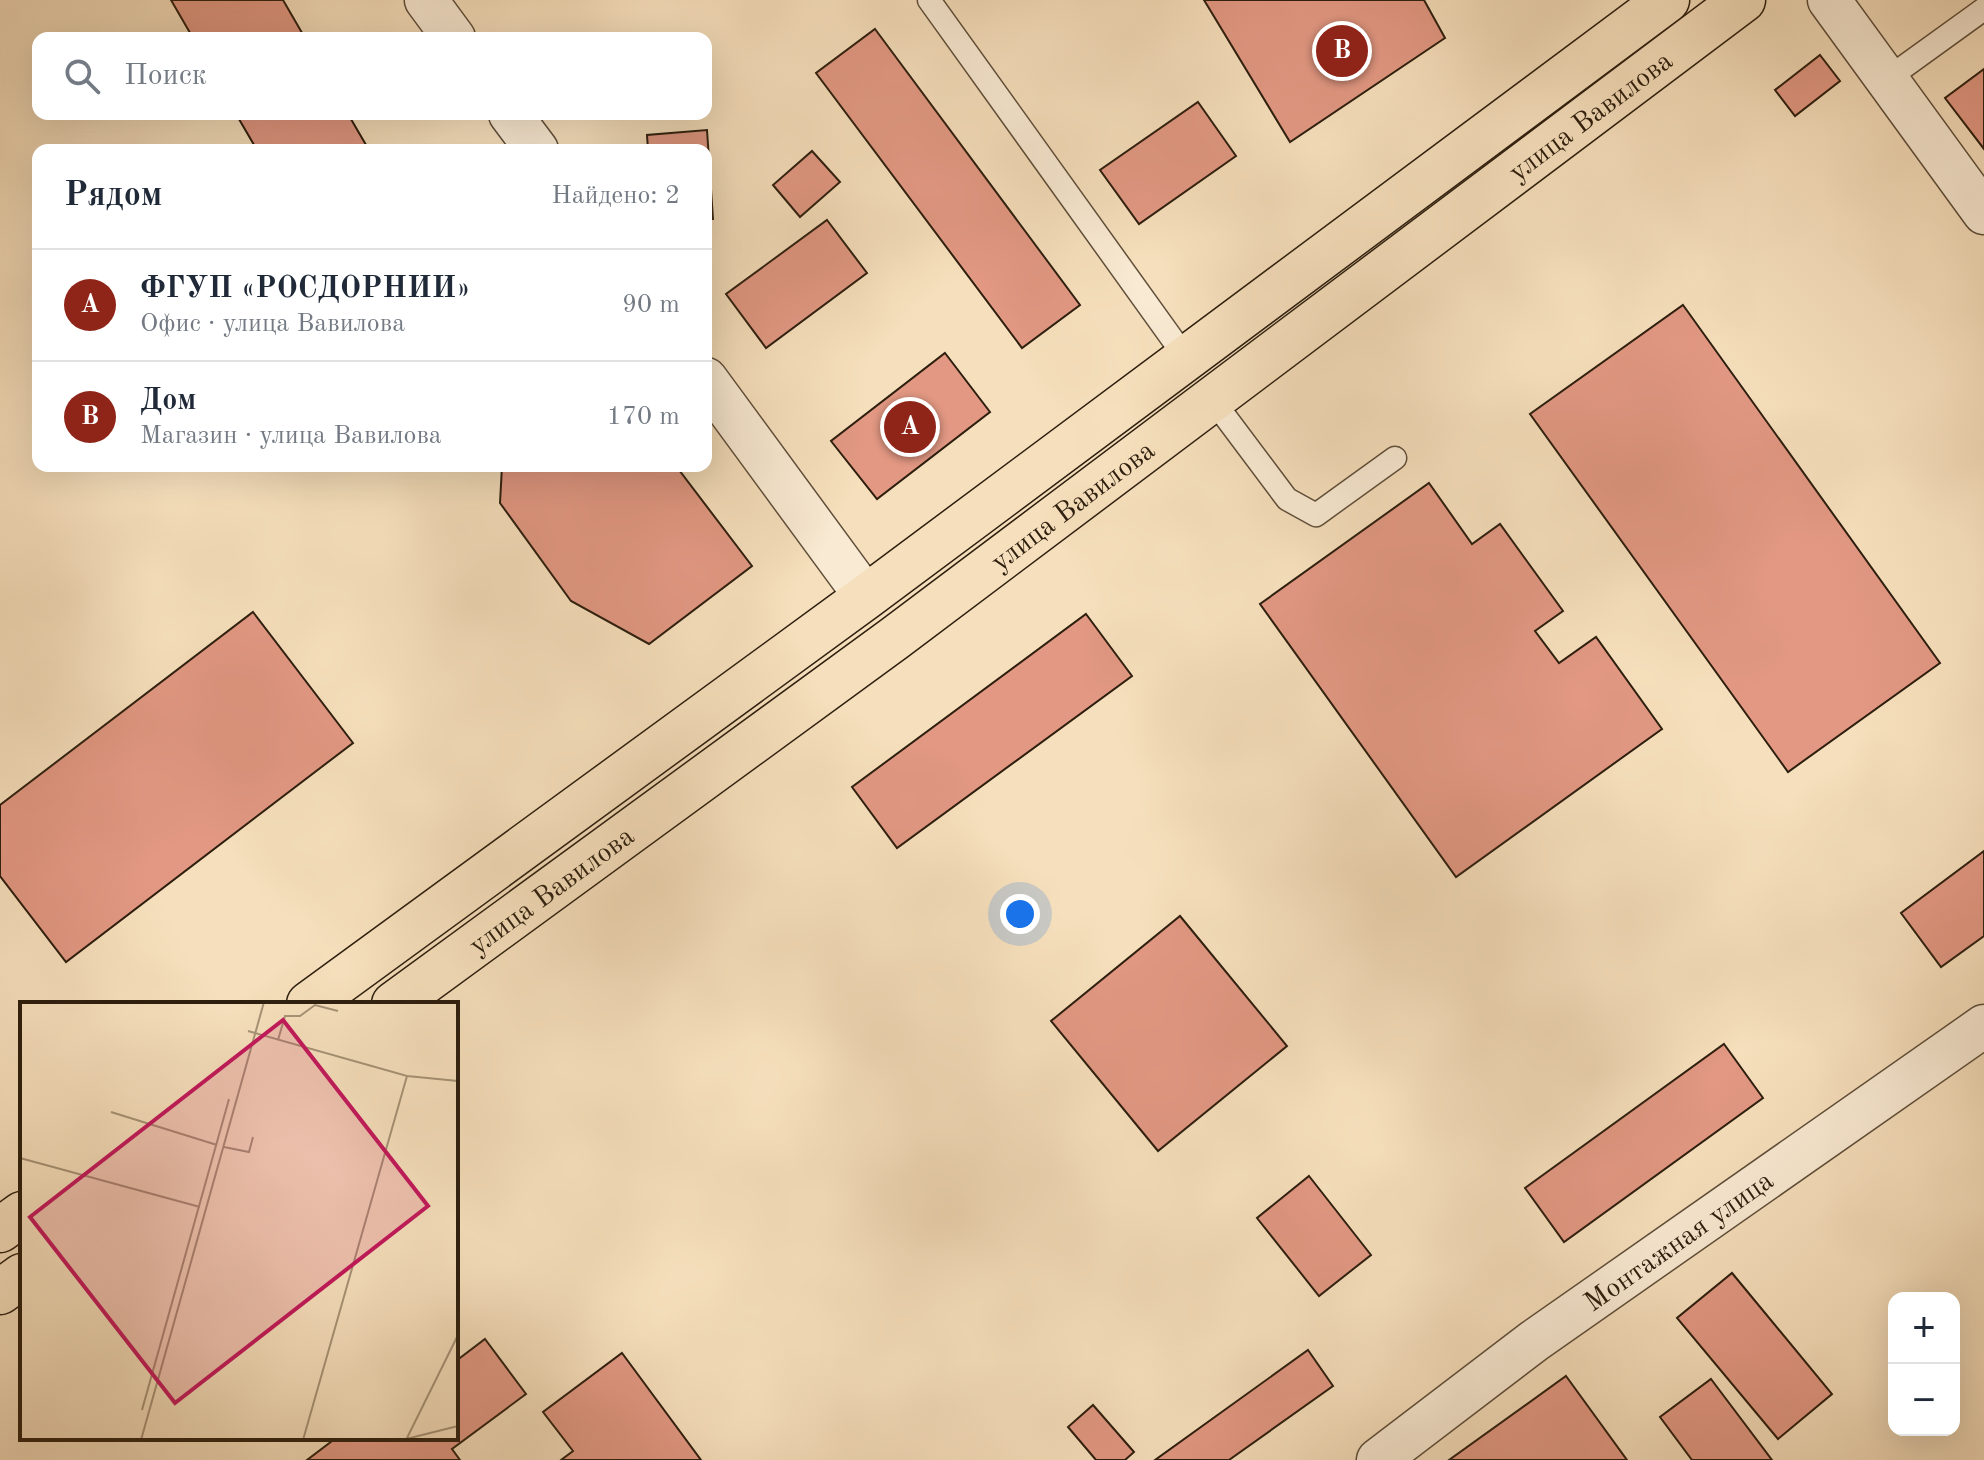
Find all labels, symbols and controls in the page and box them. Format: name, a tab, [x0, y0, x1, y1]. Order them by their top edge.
pin: B	[1316, 21, 1368, 81]
search box	[32, 32, 712, 120]
street label: улица Вавилова	[1505, 47, 1679, 188]
icon: search	[60, 54, 104, 98]
text: Поиск	[124, 61, 207, 91]
text: Рядом	[64, 179, 163, 213]
text: Найдено: 2	[551, 183, 680, 209]
text: ФГУП «РОСДОРНИИ»	[140, 274, 471, 304]
text: A	[80, 292, 100, 318]
text: 90 m	[622, 292, 680, 318]
text: Офис · улица Вавилова	[140, 311, 405, 337]
text: Дом	[140, 386, 197, 416]
pin: A	[884, 397, 936, 457]
text: B	[81, 404, 99, 430]
text: 170 m	[607, 404, 680, 430]
text: Магазин · улица Вавилова	[140, 423, 442, 449]
street label: улица Вавилова	[987, 437, 1161, 577]
street label: улица Вавилова	[465, 823, 640, 961]
your location	[1000, 894, 1040, 934]
inset map	[20, 1002, 458, 1440]
street label: Монтажная улица	[1580, 1167, 1779, 1318]
map controls	[1888, 1292, 1960, 1436]
button: +	[1888, 1292, 1960, 1364]
button: −	[1888, 1364, 1960, 1436]

